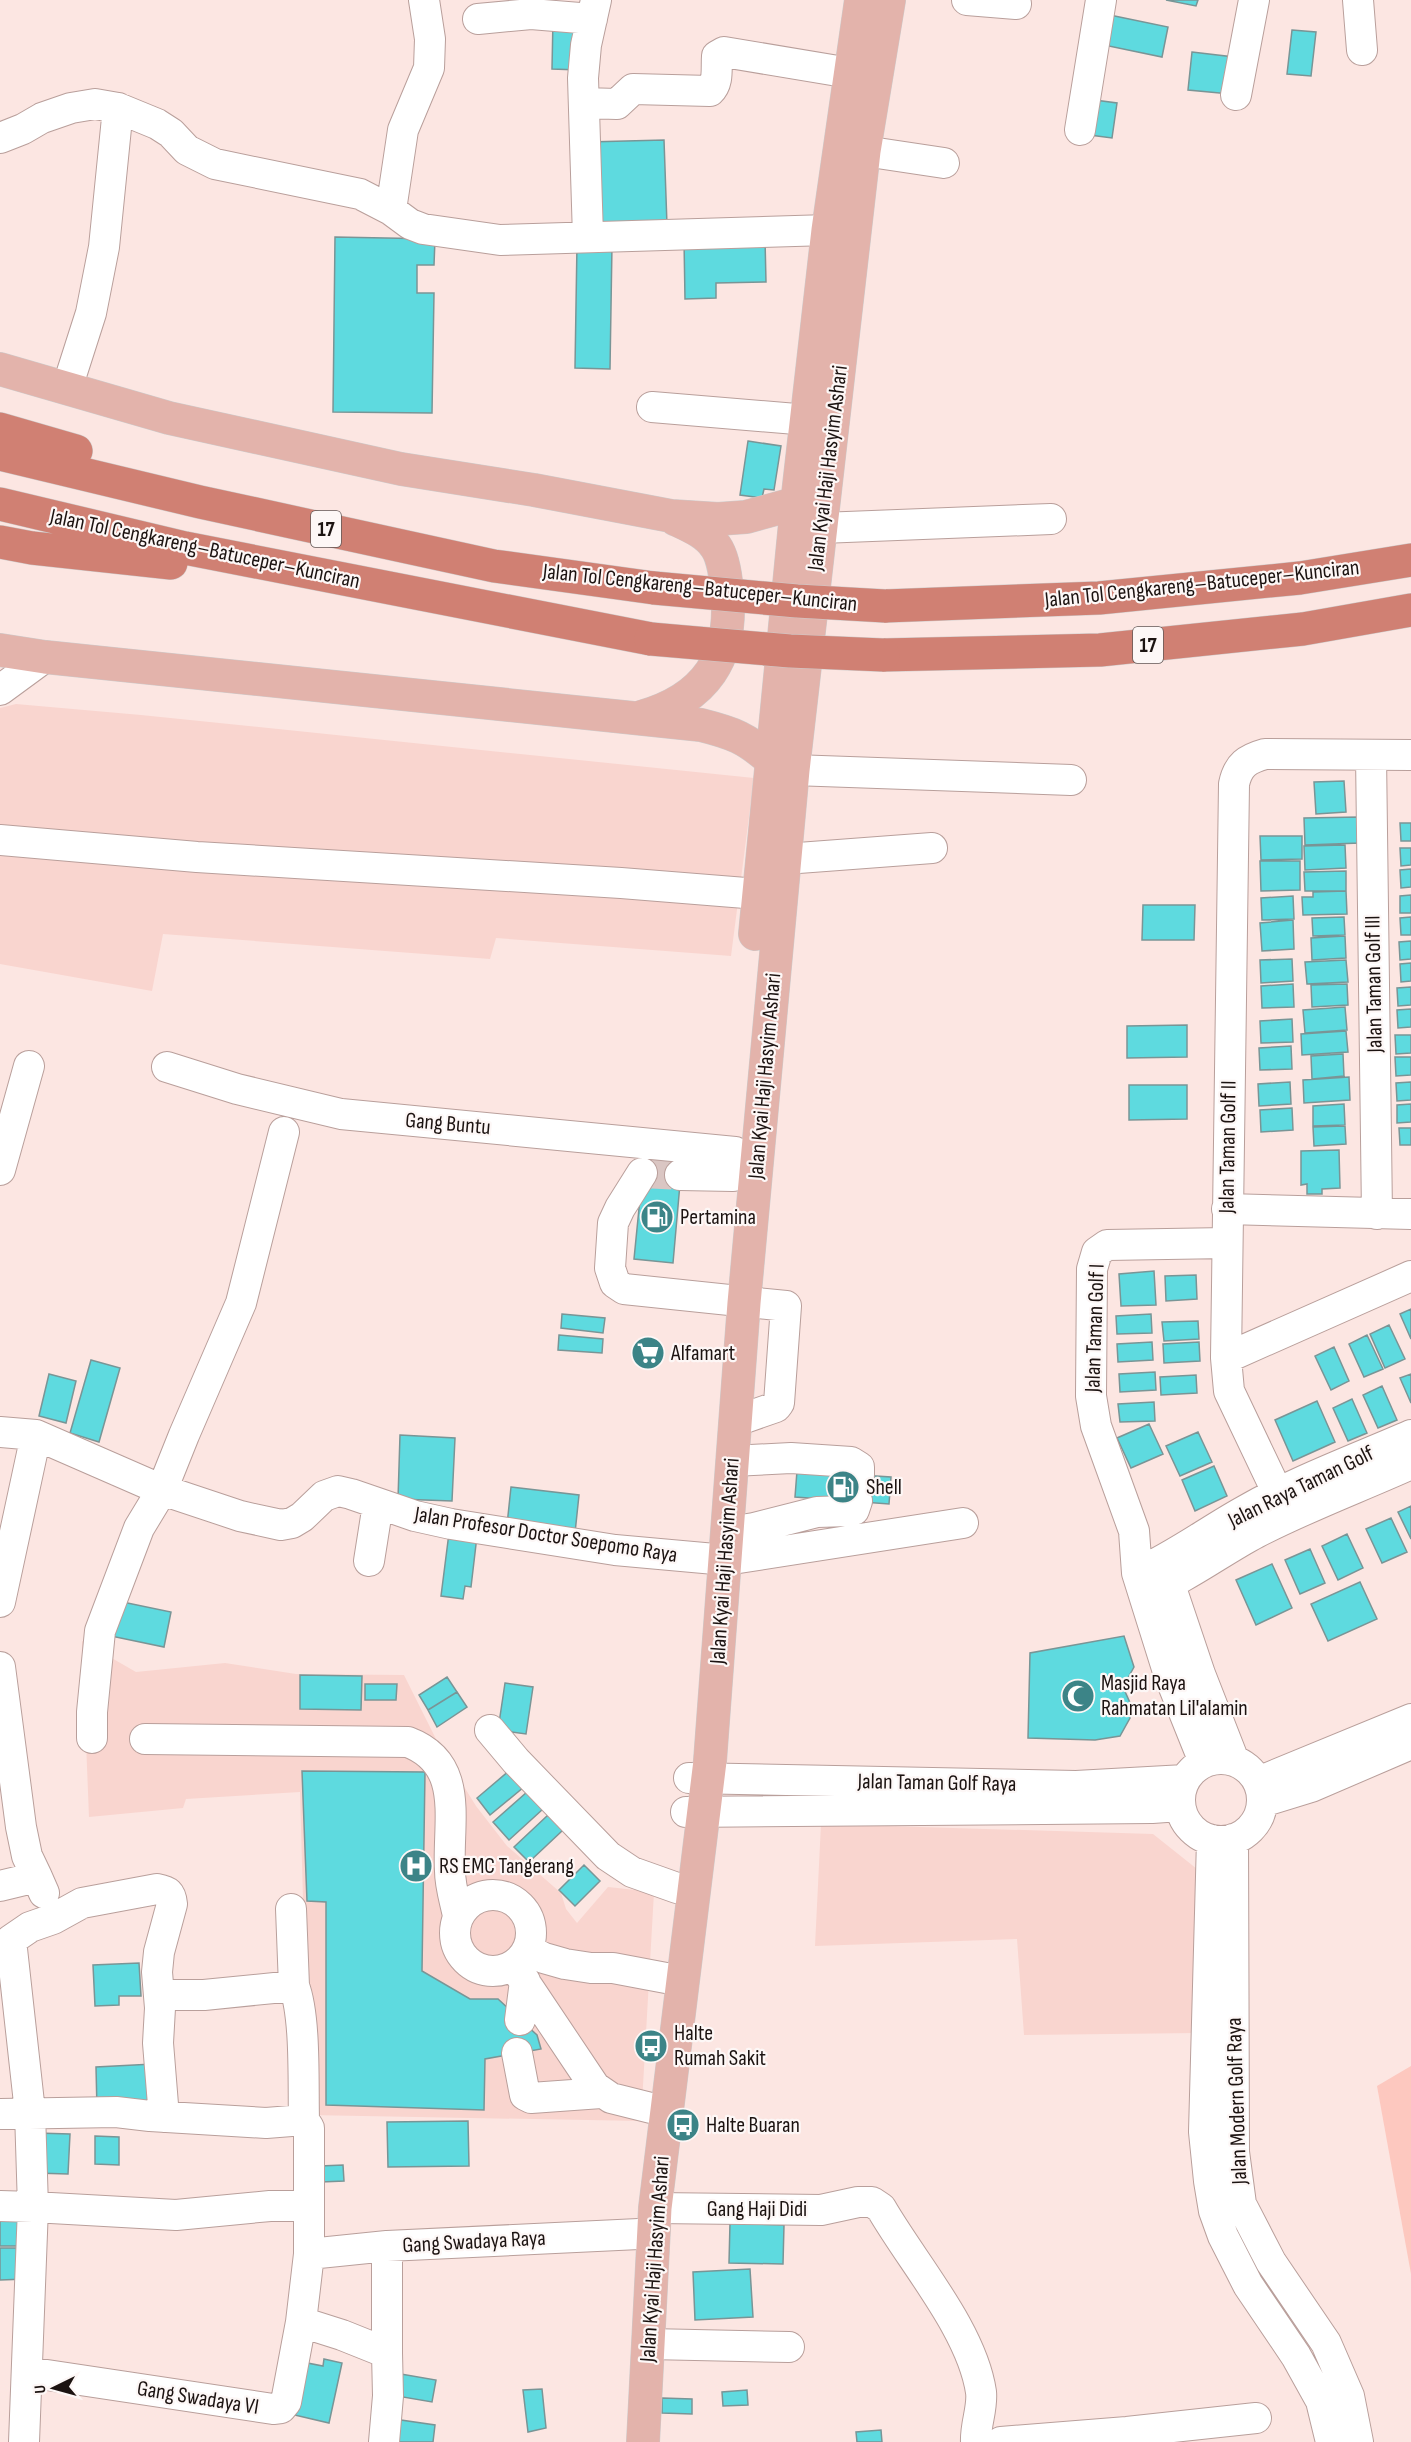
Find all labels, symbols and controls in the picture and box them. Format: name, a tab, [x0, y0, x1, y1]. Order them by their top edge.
street label: Jalan Kyai Haji Hasyim Ashari	[802, 364, 854, 573]
street label: Jalan Tol Cengkareng–Batuceper–Kunciran	[47, 503, 362, 595]
road number: 17	[311, 511, 341, 547]
street label: Jalan Tol Cengkareng–Batuceper–Kunciran	[1042, 554, 1361, 614]
street label: Jalan Tol Cengkareng–Batuceper–Kunciran	[540, 558, 859, 618]
road number: 17	[1133, 627, 1163, 663]
street label: Jalan Taman Golf III	[1359, 915, 1389, 1054]
street label: Jalan Kyai Haji Hasyim Ashari	[742, 972, 787, 1181]
street label: Jalan Taman Golf II	[1213, 1080, 1243, 1215]
street label: Gang Buntu	[404, 1107, 492, 1141]
fuel station icon: Pertamina	[639, 1199, 675, 1235]
place label: Pertamina	[680, 1204, 756, 1231]
street label: Jalan Taman Golf I	[1079, 1263, 1111, 1394]
supermarket icon: Alfamart	[630, 1335, 666, 1371]
place label: Alfamart	[670, 1340, 736, 1367]
street label: Jalan Raya Taman Golf	[1223, 1440, 1379, 1534]
street label: Jalan Kyai Haji Hasyim Ashari	[704, 1457, 746, 1666]
fuel station icon: Shell	[825, 1469, 861, 1505]
place label: Shell	[866, 1474, 902, 1501]
street label: Jalan Profesor Doctor Soepomo Raya	[412, 1501, 679, 1569]
place label: Masjid Raya Rahmatan Lil'alamin	[1101, 1670, 1248, 1722]
mosque icon: Masjid Raya Rahmatan Lil'alamin	[1060, 1678, 1096, 1714]
street label: Jalan Taman Golf Raya	[856, 1768, 1017, 1798]
hospital icon: RS EMC Tangerang	[398, 1848, 434, 1884]
place label: RS EMC Tangerang	[439, 1853, 574, 1880]
street label: Jalan Modern Golf Raya	[1221, 2017, 1253, 2186]
place label: Halte Rumah Sakit	[674, 2020, 766, 2072]
bus stop icon: Halte Rumah Sakit	[633, 2028, 669, 2064]
bus stop icon: Halte Buaran	[665, 2107, 701, 2143]
place label: Halte Buaran	[706, 2112, 800, 2139]
street label: Jalan Kyai Haji Hasyim Ashari	[634, 2155, 676, 2364]
street label: Gang Haji Didi	[707, 2196, 807, 2223]
street label: Gang Swadaya Raya	[402, 2225, 546, 2259]
north arrow	[24, 2358, 84, 2418]
street label: Gang Swadaya VI	[135, 2375, 261, 2421]
text: U	[31, 2384, 50, 2394]

